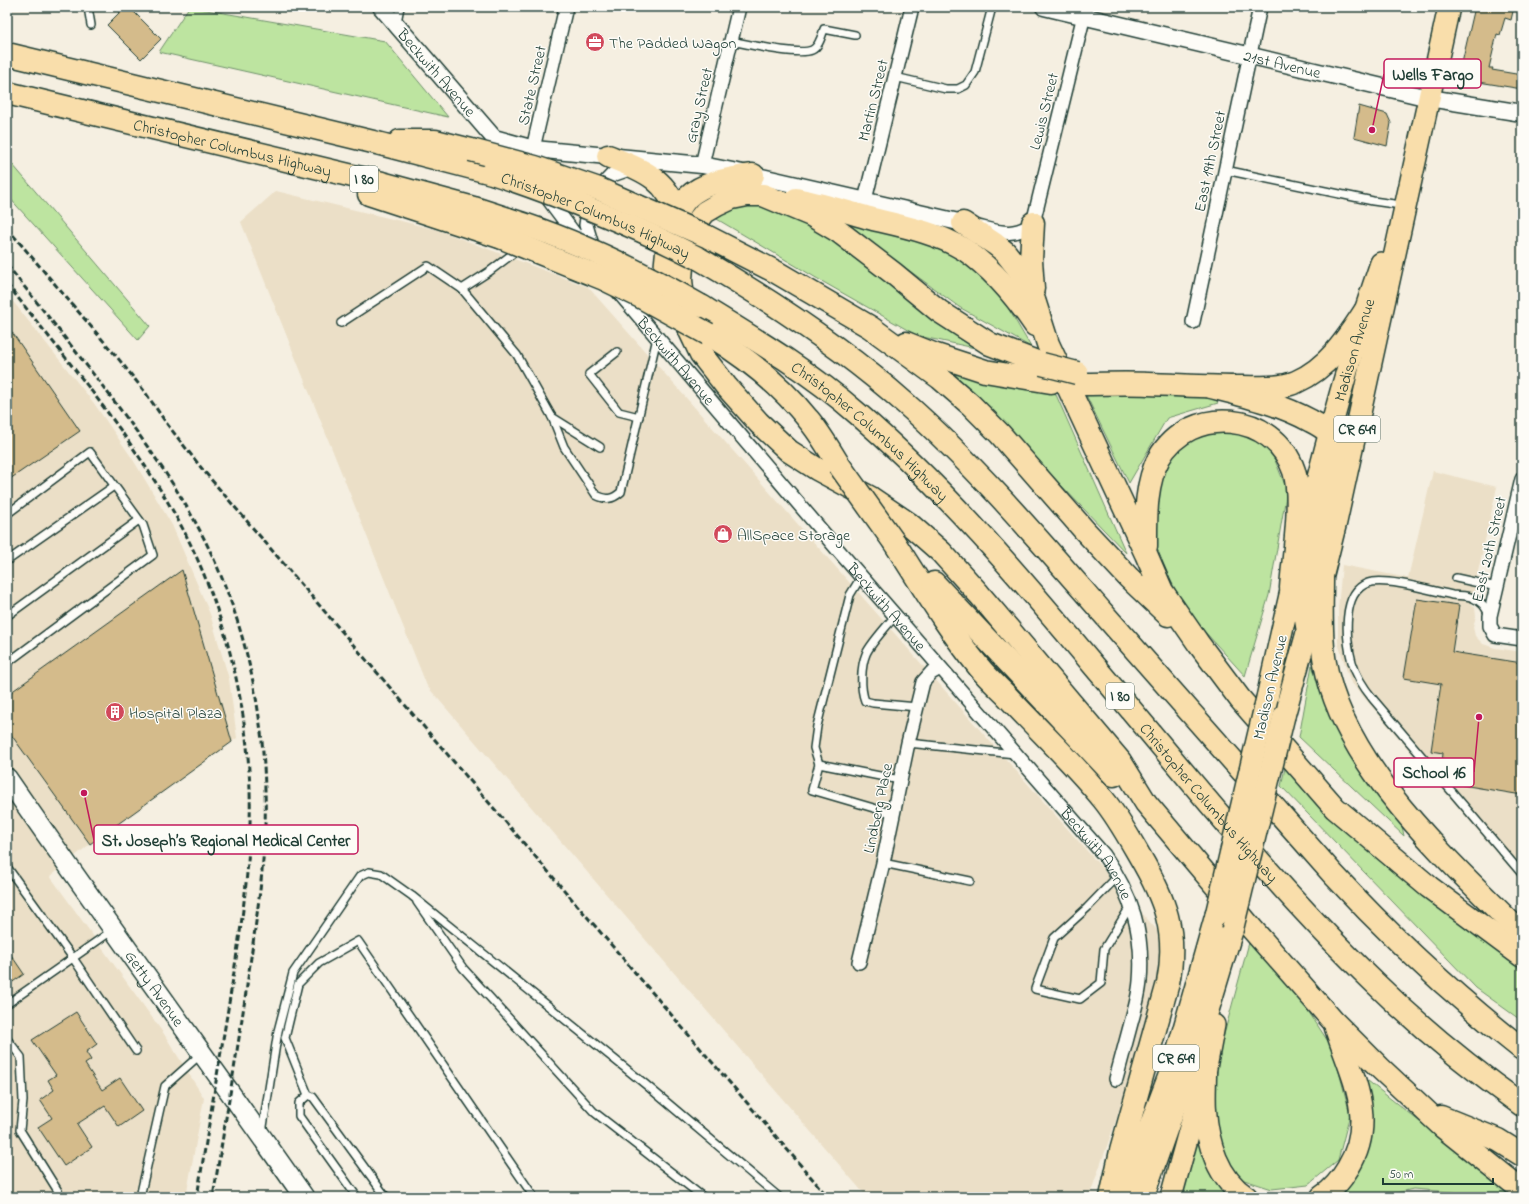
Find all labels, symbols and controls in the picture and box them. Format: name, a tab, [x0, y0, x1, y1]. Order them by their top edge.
street label: Beckwith Avenue	[390, 23, 481, 124]
office icon: The Padded Wagon	[584, 31, 606, 53]
place label: The Padded Wagon	[609, 32, 737, 56]
street label: State Street	[512, 43, 554, 128]
street label: 21st Avenue	[1241, 45, 1324, 86]
street label: Martin Street	[852, 56, 896, 144]
callout: Wells Fargo	[1384, 59, 1481, 88]
text: Wells Fargo	[1392, 63, 1474, 90]
street label: Gray Street	[680, 65, 720, 146]
street label: Lewis Street	[1024, 70, 1066, 153]
street label: East 19th Street	[1189, 108, 1234, 214]
street label: Christopher Columbus Highway	[131, 114, 334, 184]
road number: I 80	[350, 166, 378, 192]
street label: Christopher Columbus Highway	[497, 167, 694, 266]
street label: Madison Avenue	[1329, 295, 1383, 405]
street label: Beckwith Avenue	[630, 311, 720, 412]
street label: Christopher Columbus Highway	[785, 356, 953, 508]
road number: CR 649	[1334, 416, 1380, 442]
street label: East 20th Street	[1466, 494, 1514, 605]
shop icon: AllSpace Storage	[712, 523, 734, 545]
place label: AllSpace Storage	[737, 524, 851, 548]
street label: Beckwith Avenue	[840, 558, 932, 658]
street label: Madison Avenue	[1247, 632, 1295, 742]
road number: I 80	[1106, 683, 1134, 709]
building icon: Hospital Plaza	[104, 701, 126, 723]
place label: Hospital Plaza	[129, 702, 222, 726]
street label: Christopher Columbus Highway	[1133, 718, 1283, 889]
callout: School 16	[1394, 758, 1474, 787]
street label: Lindberg Place	[858, 760, 900, 856]
text: School 16	[1402, 761, 1466, 786]
street label: Beckwith Avenue	[1053, 802, 1138, 904]
callout: St. Joseph’s Regional Medical Center	[94, 825, 358, 854]
text: St. Joseph’s Regional Medical Center	[102, 829, 351, 856]
street label: Getty Avenue	[118, 946, 190, 1033]
road number: CR 649	[1153, 1045, 1199, 1071]
scale bar	[1383, 1160, 1493, 1186]
text: 50 m	[1389, 1166, 1413, 1184]

